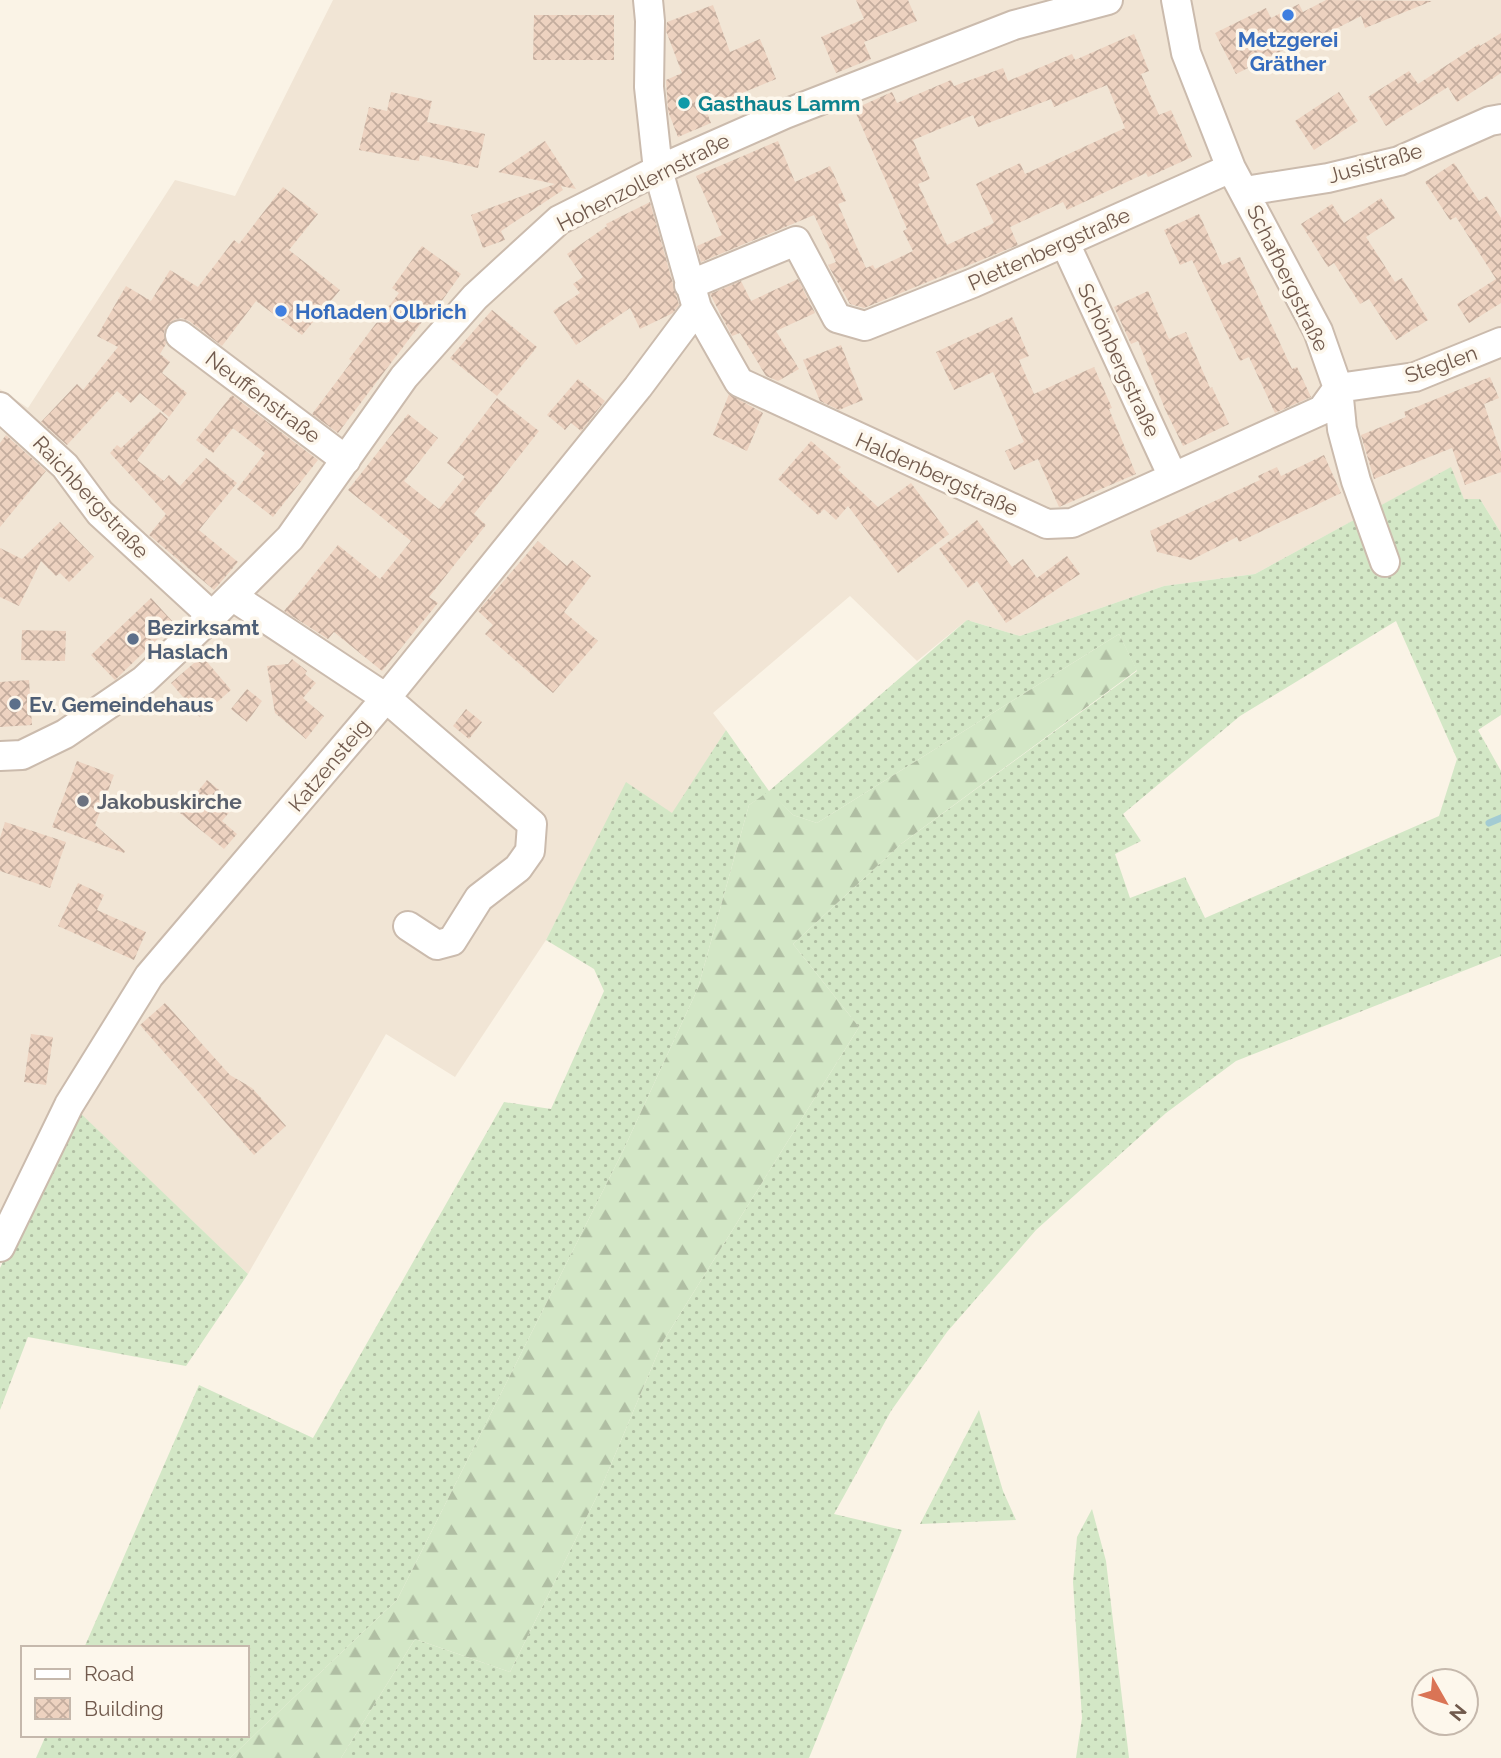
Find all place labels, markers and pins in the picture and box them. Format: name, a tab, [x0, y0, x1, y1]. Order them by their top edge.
marker: Metzgerei Gräther	[1280, 7, 1296, 23]
place label: Metzgerei Gräther	[1238, 27, 1338, 76]
place label: Gasthaus Lamm	[698, 91, 860, 116]
marker: Gasthaus Lamm	[676, 95, 692, 111]
place label: Hofladen Olbrich	[295, 299, 467, 324]
marker: Hofladen Olbrich	[273, 303, 289, 319]
place label: Bezirksamt Haslach	[147, 615, 259, 664]
marker: Bezirksamt Haslach	[125, 631, 141, 647]
place label: Ev. Gemeindehaus	[29, 692, 214, 717]
marker: Ev. Gemeindehaus	[7, 696, 23, 712]
place label: Jakobuskirche	[97, 789, 242, 814]
marker: Jakobuskirche	[75, 793, 91, 809]

